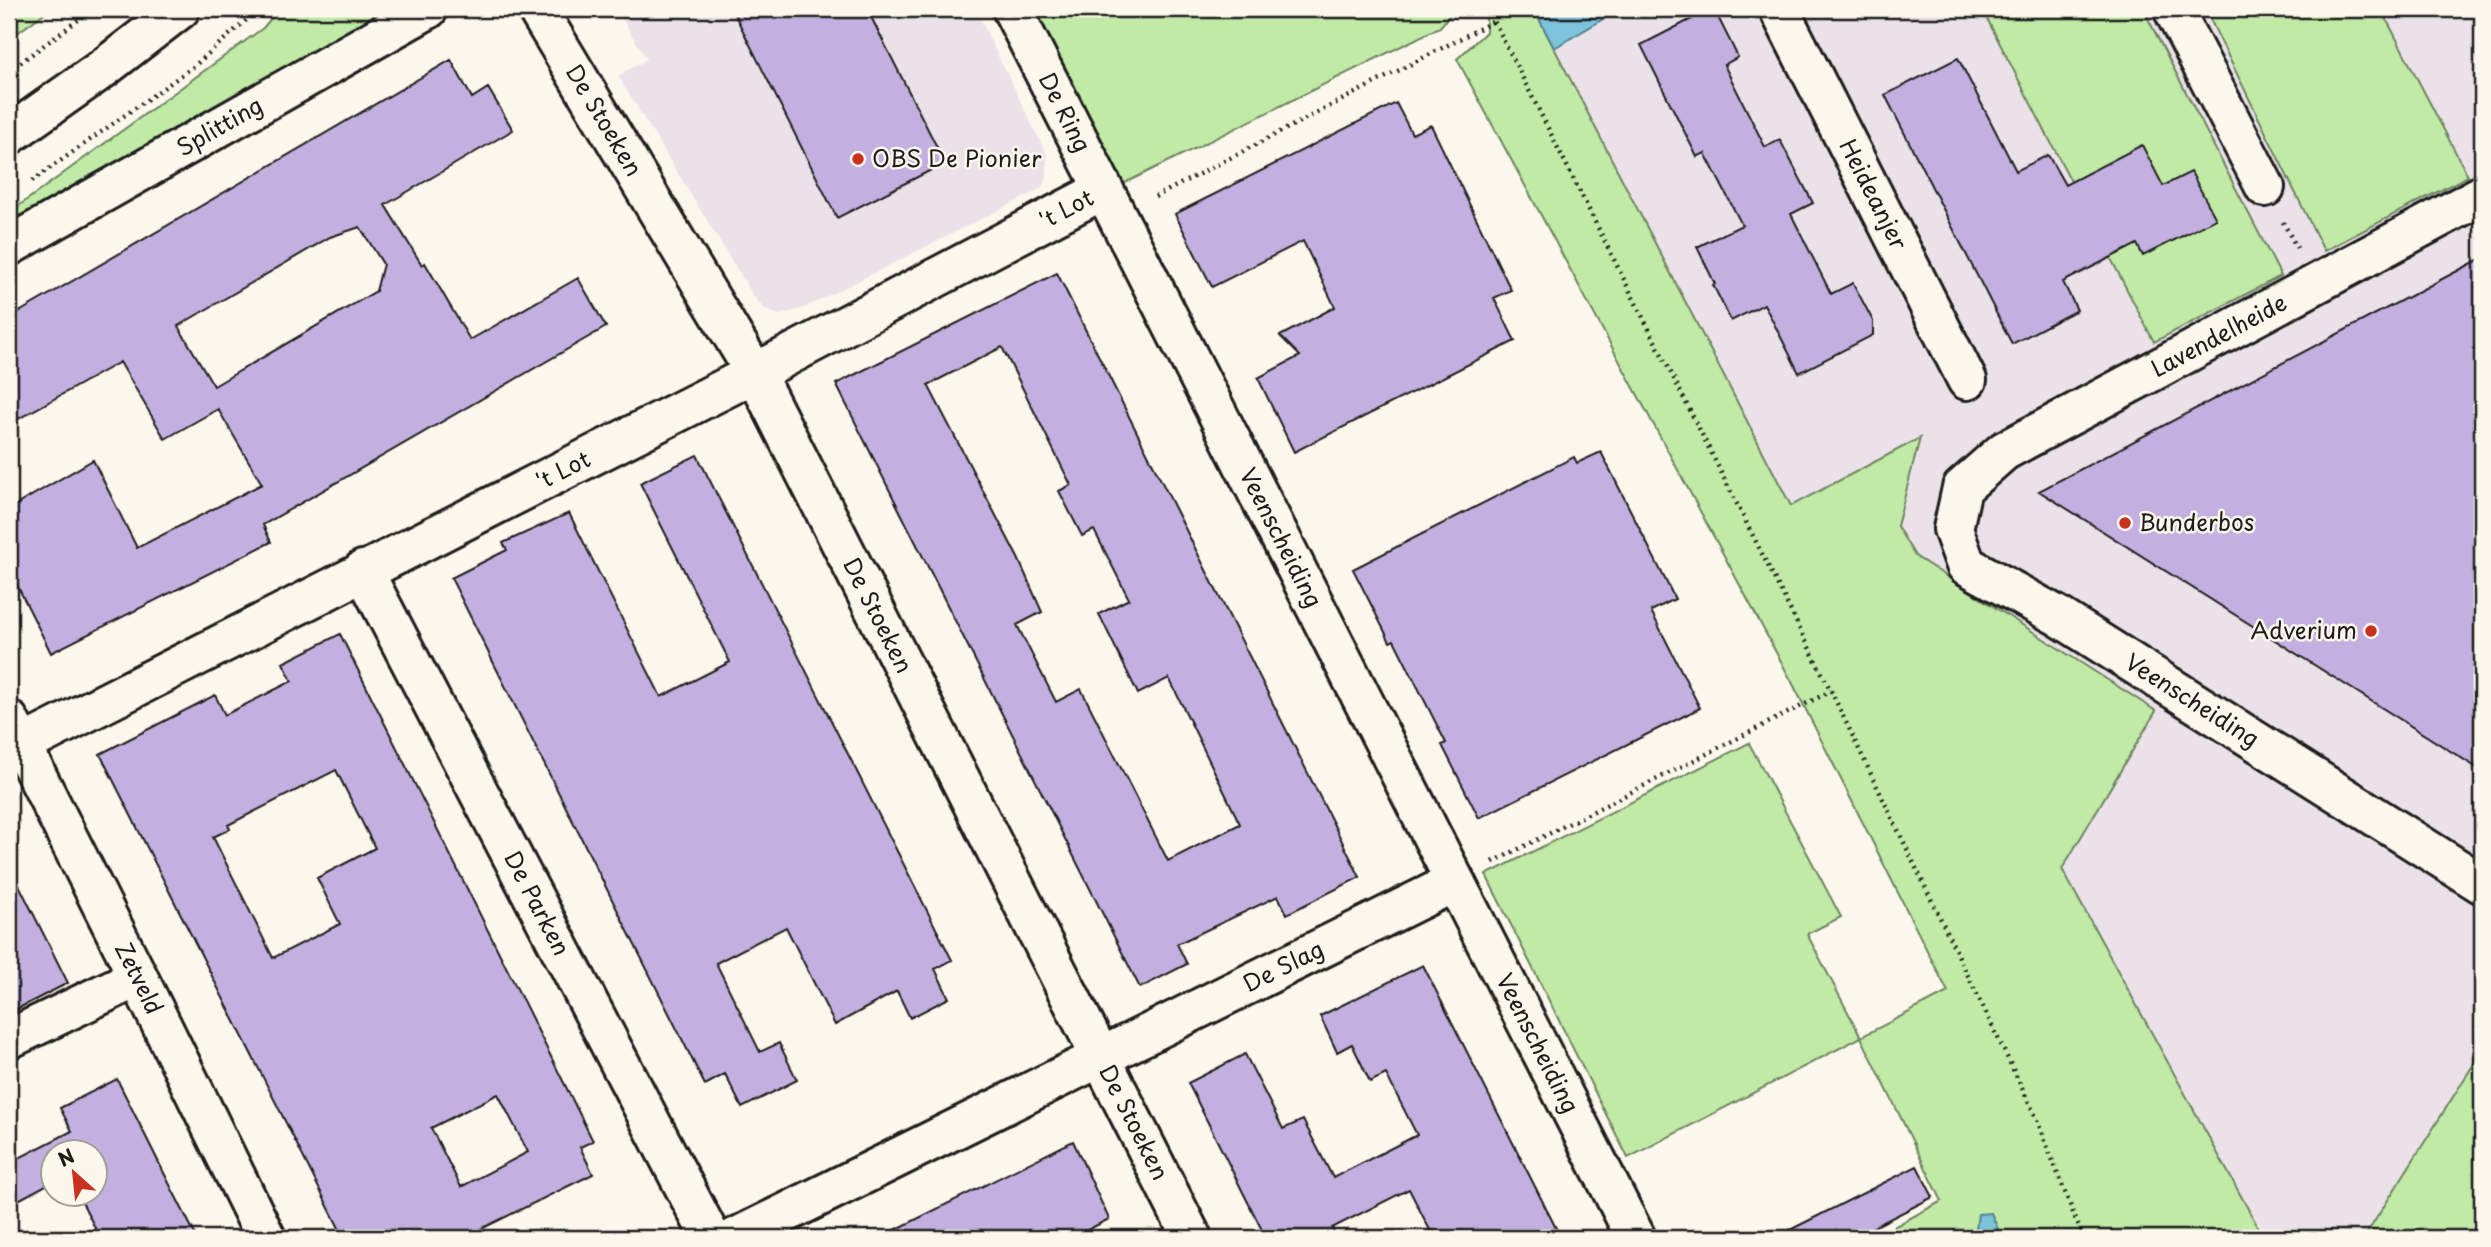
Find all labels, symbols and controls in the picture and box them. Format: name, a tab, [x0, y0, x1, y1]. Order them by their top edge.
street label: De Stoeken	[558, 57, 652, 182]
street label: De Ring	[1031, 66, 1101, 158]
street label: Splitting	[169, 87, 269, 164]
street label: Heideanjer	[1832, 132, 1917, 256]
place label: OBS De Pionier	[872, 140, 1042, 175]
marker: OBS De Pionier	[850, 151, 866, 167]
street label: 't Lot	[1032, 179, 1099, 237]
street label: Lavendelheide	[2144, 284, 2292, 385]
street label: 't Lot	[529, 440, 596, 497]
street label: Veenscheiding	[1232, 461, 1332, 613]
place label: Bunderbos	[2139, 504, 2254, 539]
marker: Bunderbos	[2117, 515, 2133, 531]
street label: De Stoeken	[835, 551, 923, 679]
place label: Adverium	[2251, 612, 2357, 647]
marker: Adverium	[2363, 623, 2379, 639]
street label: Veenscheiding	[2119, 644, 2267, 755]
street label: De Parken	[496, 844, 580, 961]
street label: De Slag	[1237, 931, 1329, 1000]
street label: Zetveld	[107, 935, 173, 1020]
street label: Veenscheiding	[1488, 967, 1589, 1119]
street label: De Stoeken	[1091, 1058, 1179, 1186]
north arrow	[38, 1138, 108, 1208]
text: N	[53, 1141, 79, 1173]

